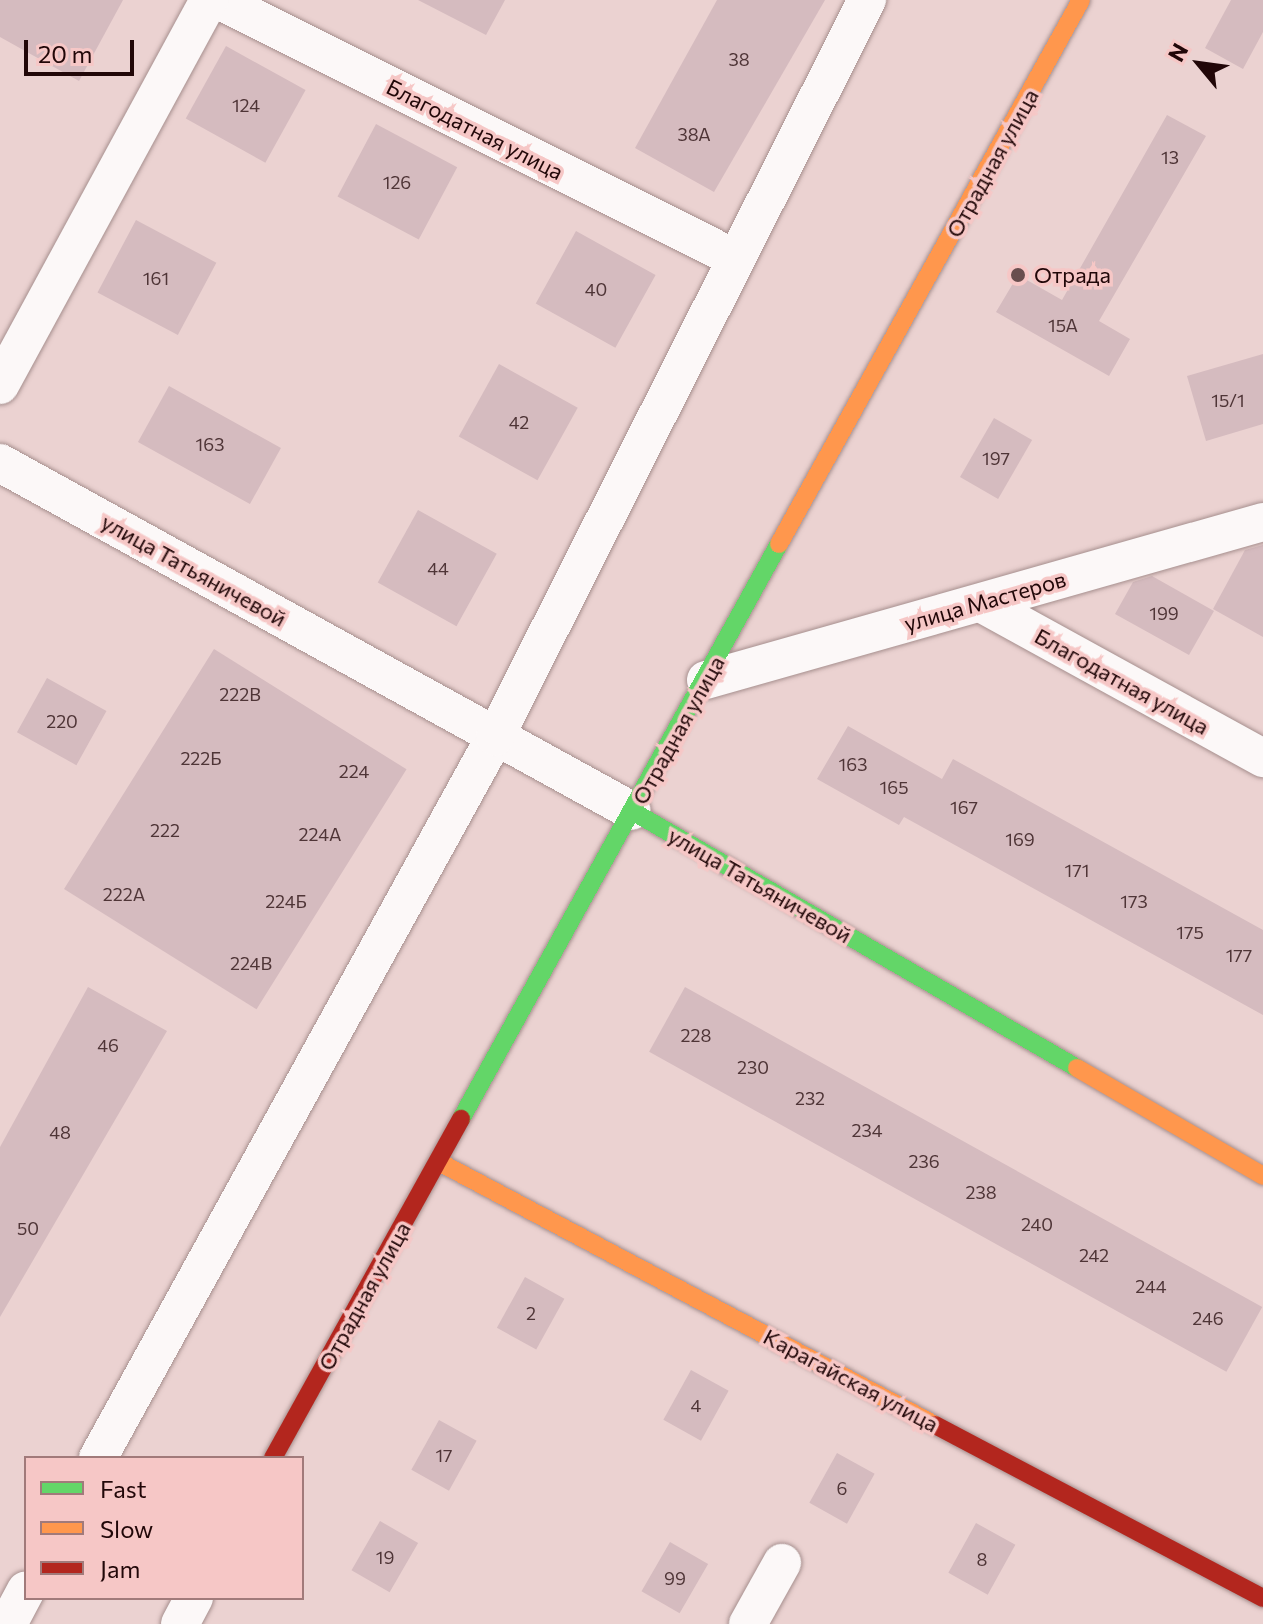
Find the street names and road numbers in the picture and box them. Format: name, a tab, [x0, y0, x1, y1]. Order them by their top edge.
street label: Благодатная улица	[382, 73, 568, 185]
street label: Отрадная улица	[940, 84, 1044, 242]
street label: улица Татьяничевой	[97, 508, 291, 632]
street label: улица Мастеров	[901, 565, 1069, 637]
street label: Благодатная улица	[1030, 622, 1214, 740]
street label: Отрадная улица	[626, 651, 730, 809]
street label: улица Татьяничевой	[664, 822, 856, 948]
street label: Отрадная улица	[312, 1217, 416, 1375]
street label: Карагайская улица	[759, 1323, 943, 1437]

